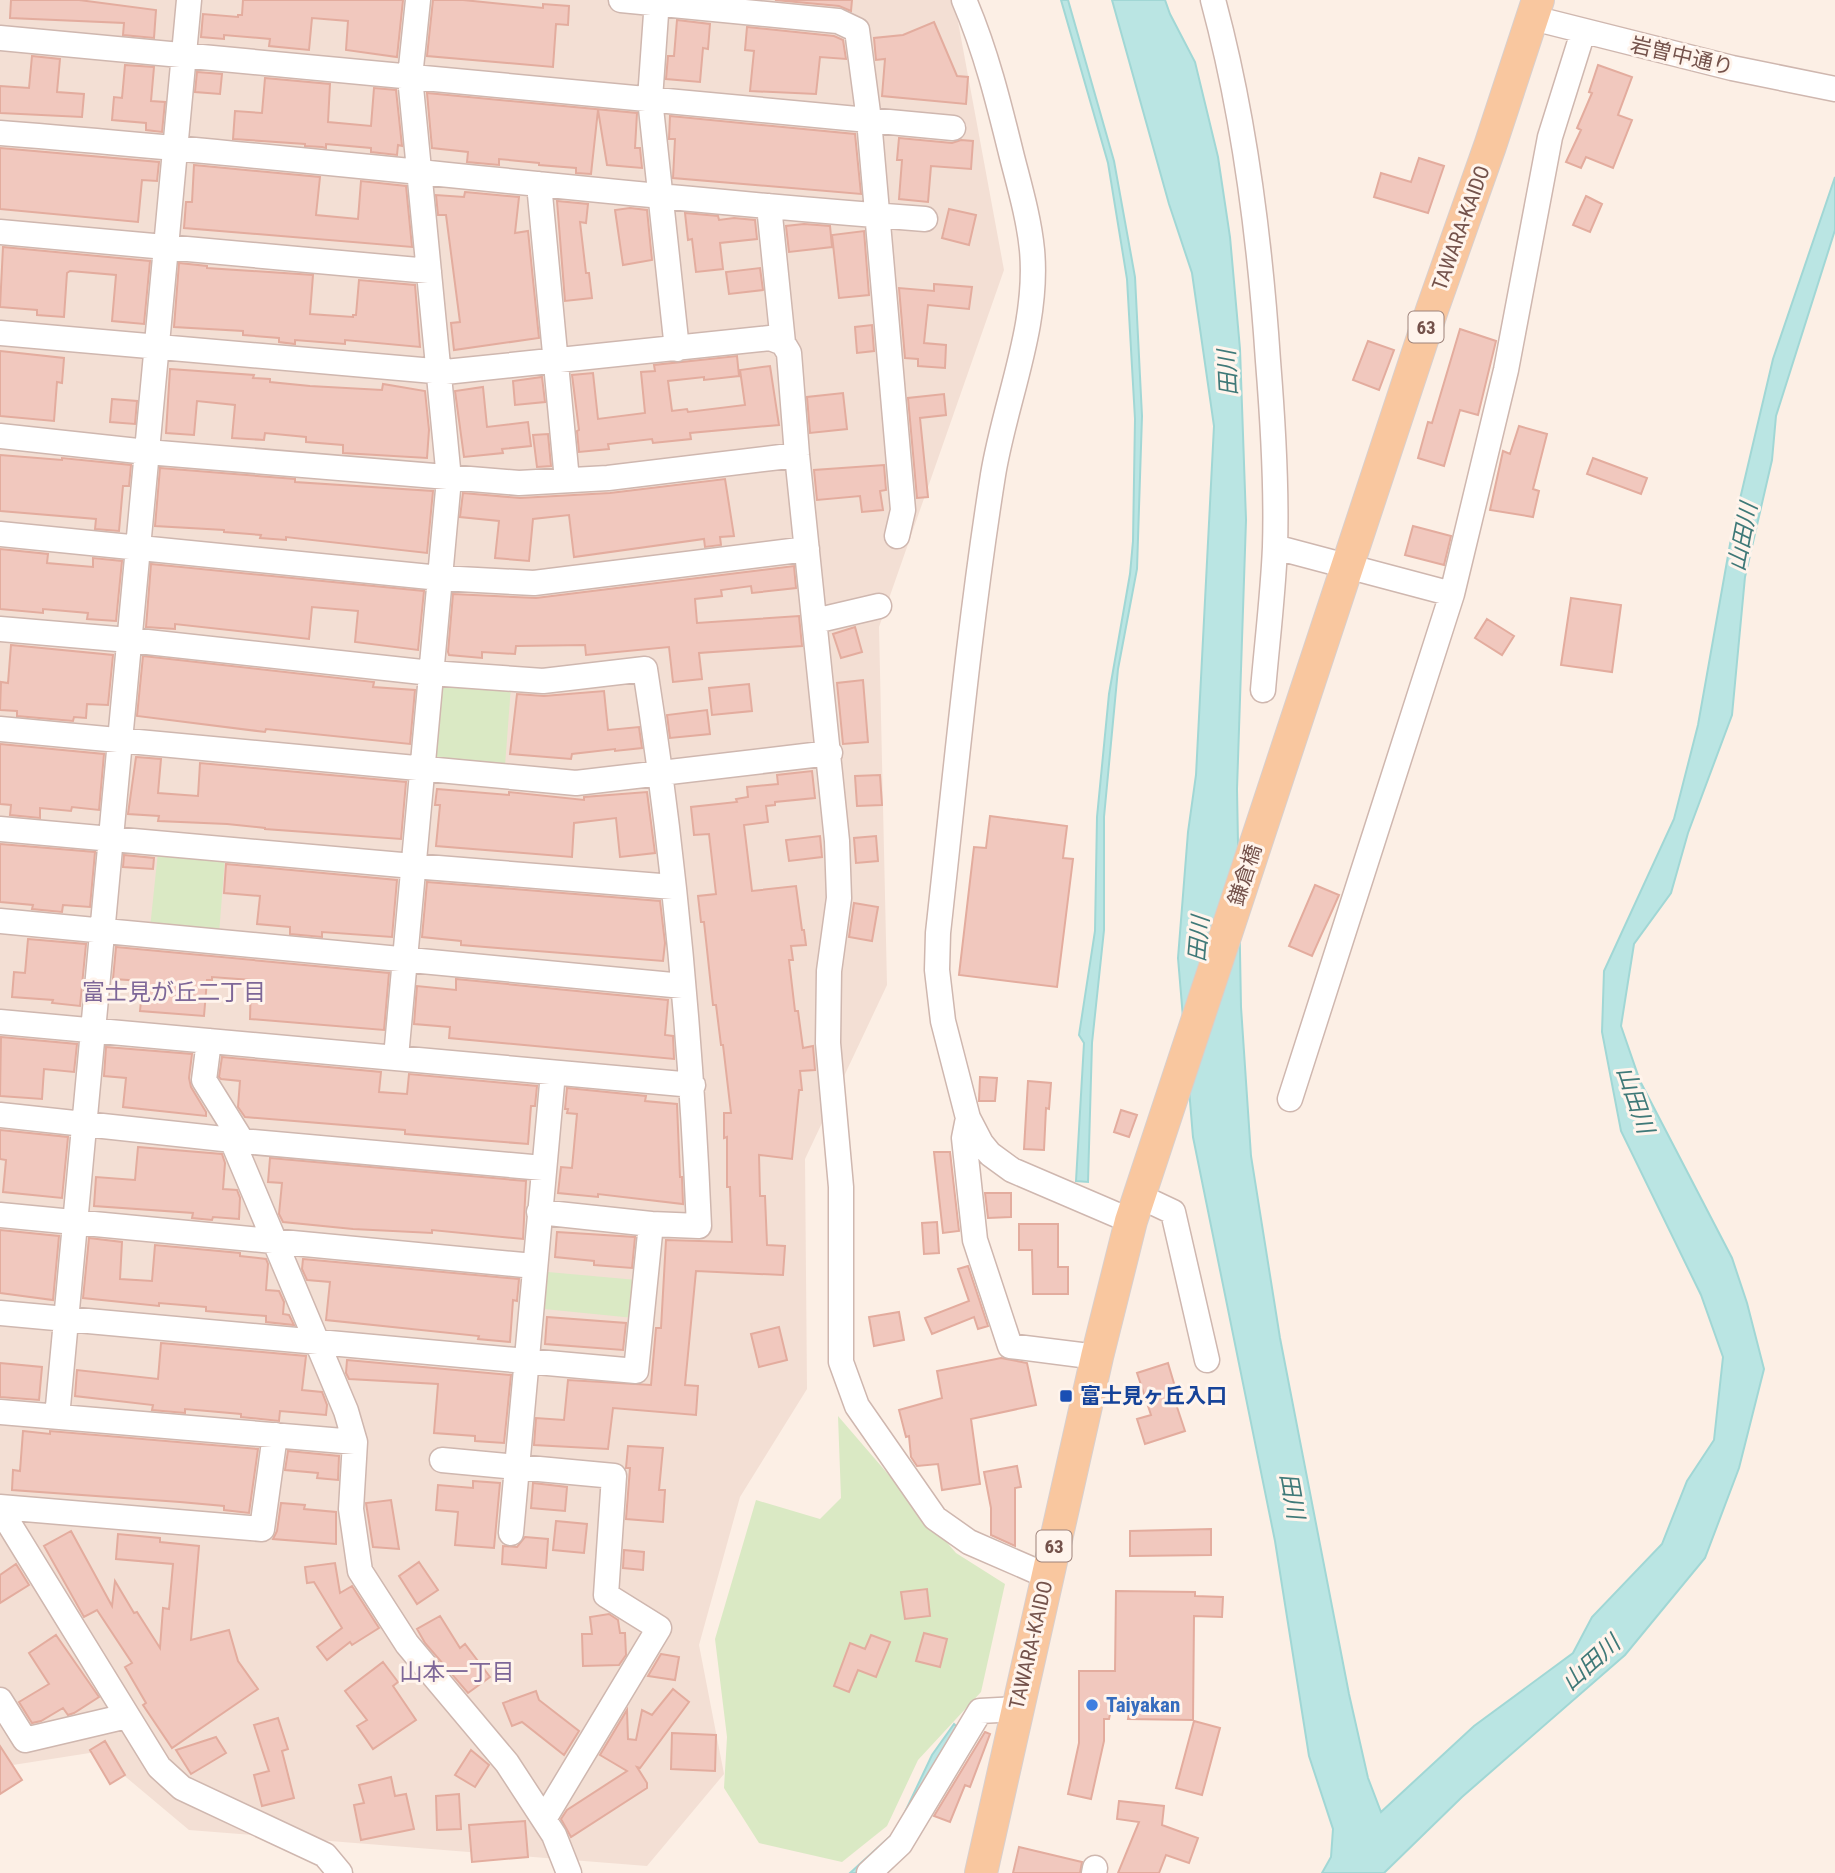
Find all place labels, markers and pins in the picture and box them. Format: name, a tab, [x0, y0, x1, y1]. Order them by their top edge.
place label: 富士見ヶ丘入口	[1080, 1384, 1227, 1408]
marker: 富士見ヶ丘入口	[1058, 1388, 1074, 1404]
place label: Taiyakan	[1106, 1693, 1180, 1717]
marker: Taiyakan	[1084, 1697, 1100, 1713]

